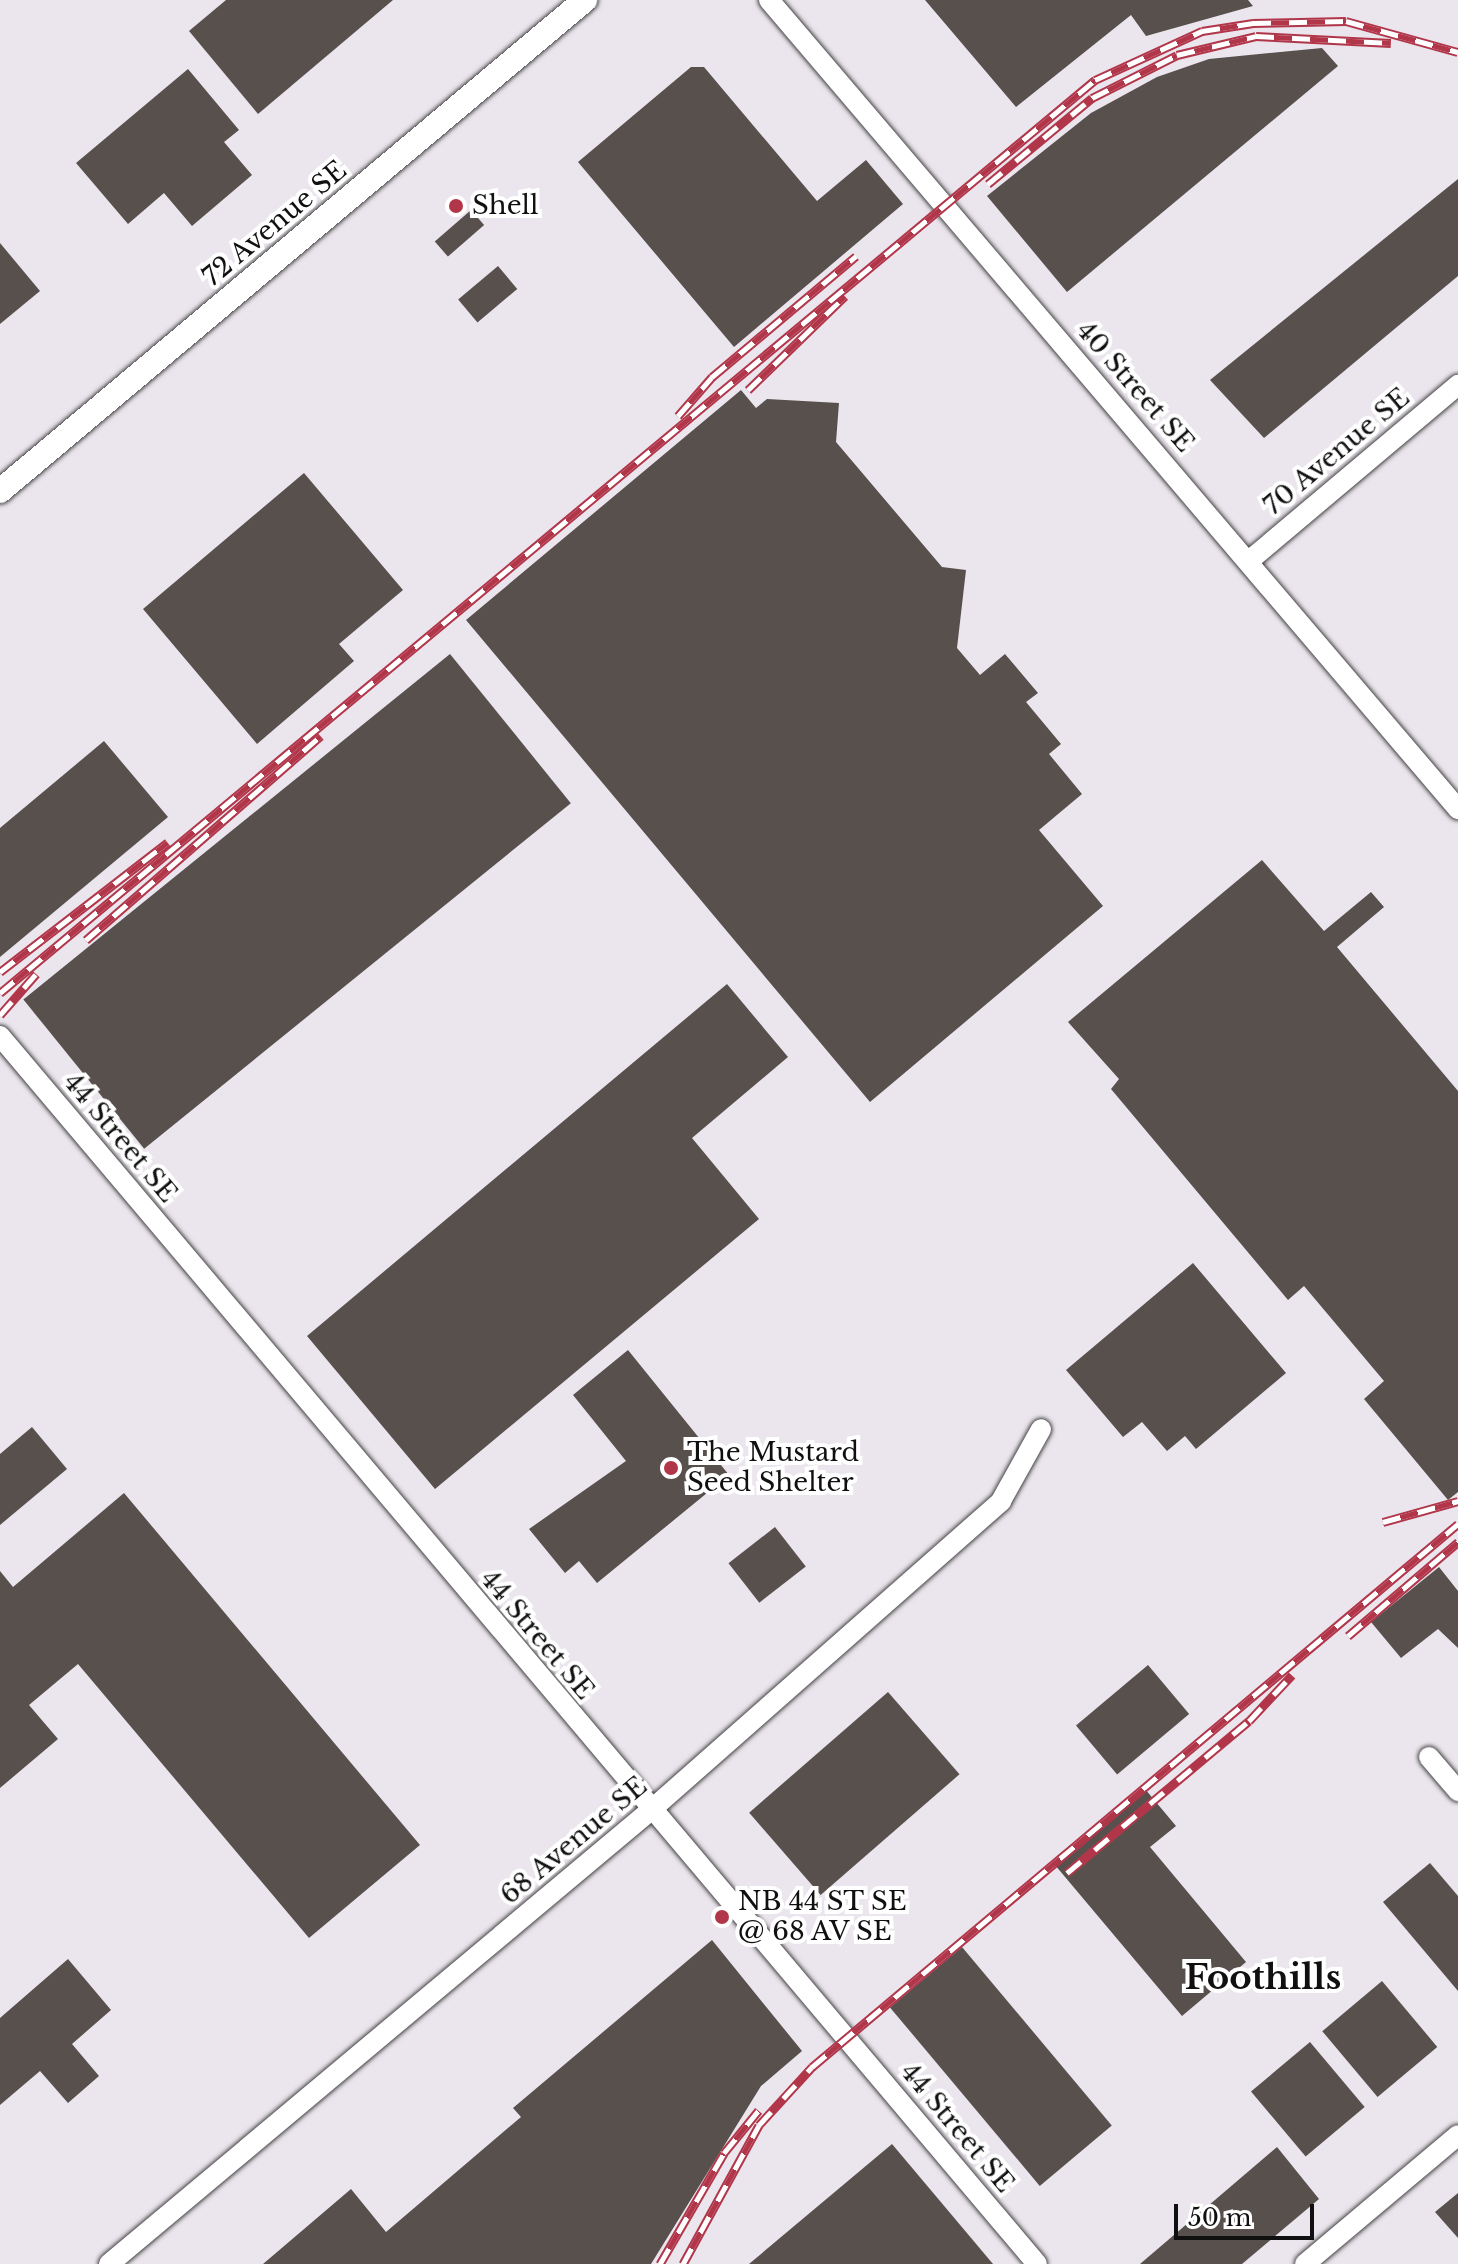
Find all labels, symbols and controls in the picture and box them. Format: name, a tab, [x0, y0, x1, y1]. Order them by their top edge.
street label: 72 Avenue SE	[197, 155, 353, 293]
place label: Shell	[472, 190, 538, 222]
marker: Shell	[447, 197, 465, 215]
street label: 40 Street SE	[1070, 315, 1200, 459]
street label: 70 Avenue SE	[1258, 382, 1416, 522]
street label: 44 Street SE	[57, 1067, 183, 1209]
place label: The Mustard Seed Shelter	[687, 1437, 859, 1498]
marker: The Mustard Seed Shelter	[662, 1459, 680, 1477]
street label: 44 Street SE	[474, 1564, 600, 1706]
street label: 68 Avenue SE	[494, 1771, 654, 1911]
place label: NB 44 ST SE @ 68 AV SE	[738, 1886, 907, 1948]
marker: NB 44 ST SE @ 68 AV SE	[713, 1908, 731, 1926]
district label: Foothills	[1185, 1958, 1341, 1998]
street label: 44 Street SE	[894, 2057, 1020, 2199]
scale bar	[1178, 2188, 1318, 2238]
text: 50 m	[1188, 2203, 1251, 2232]

